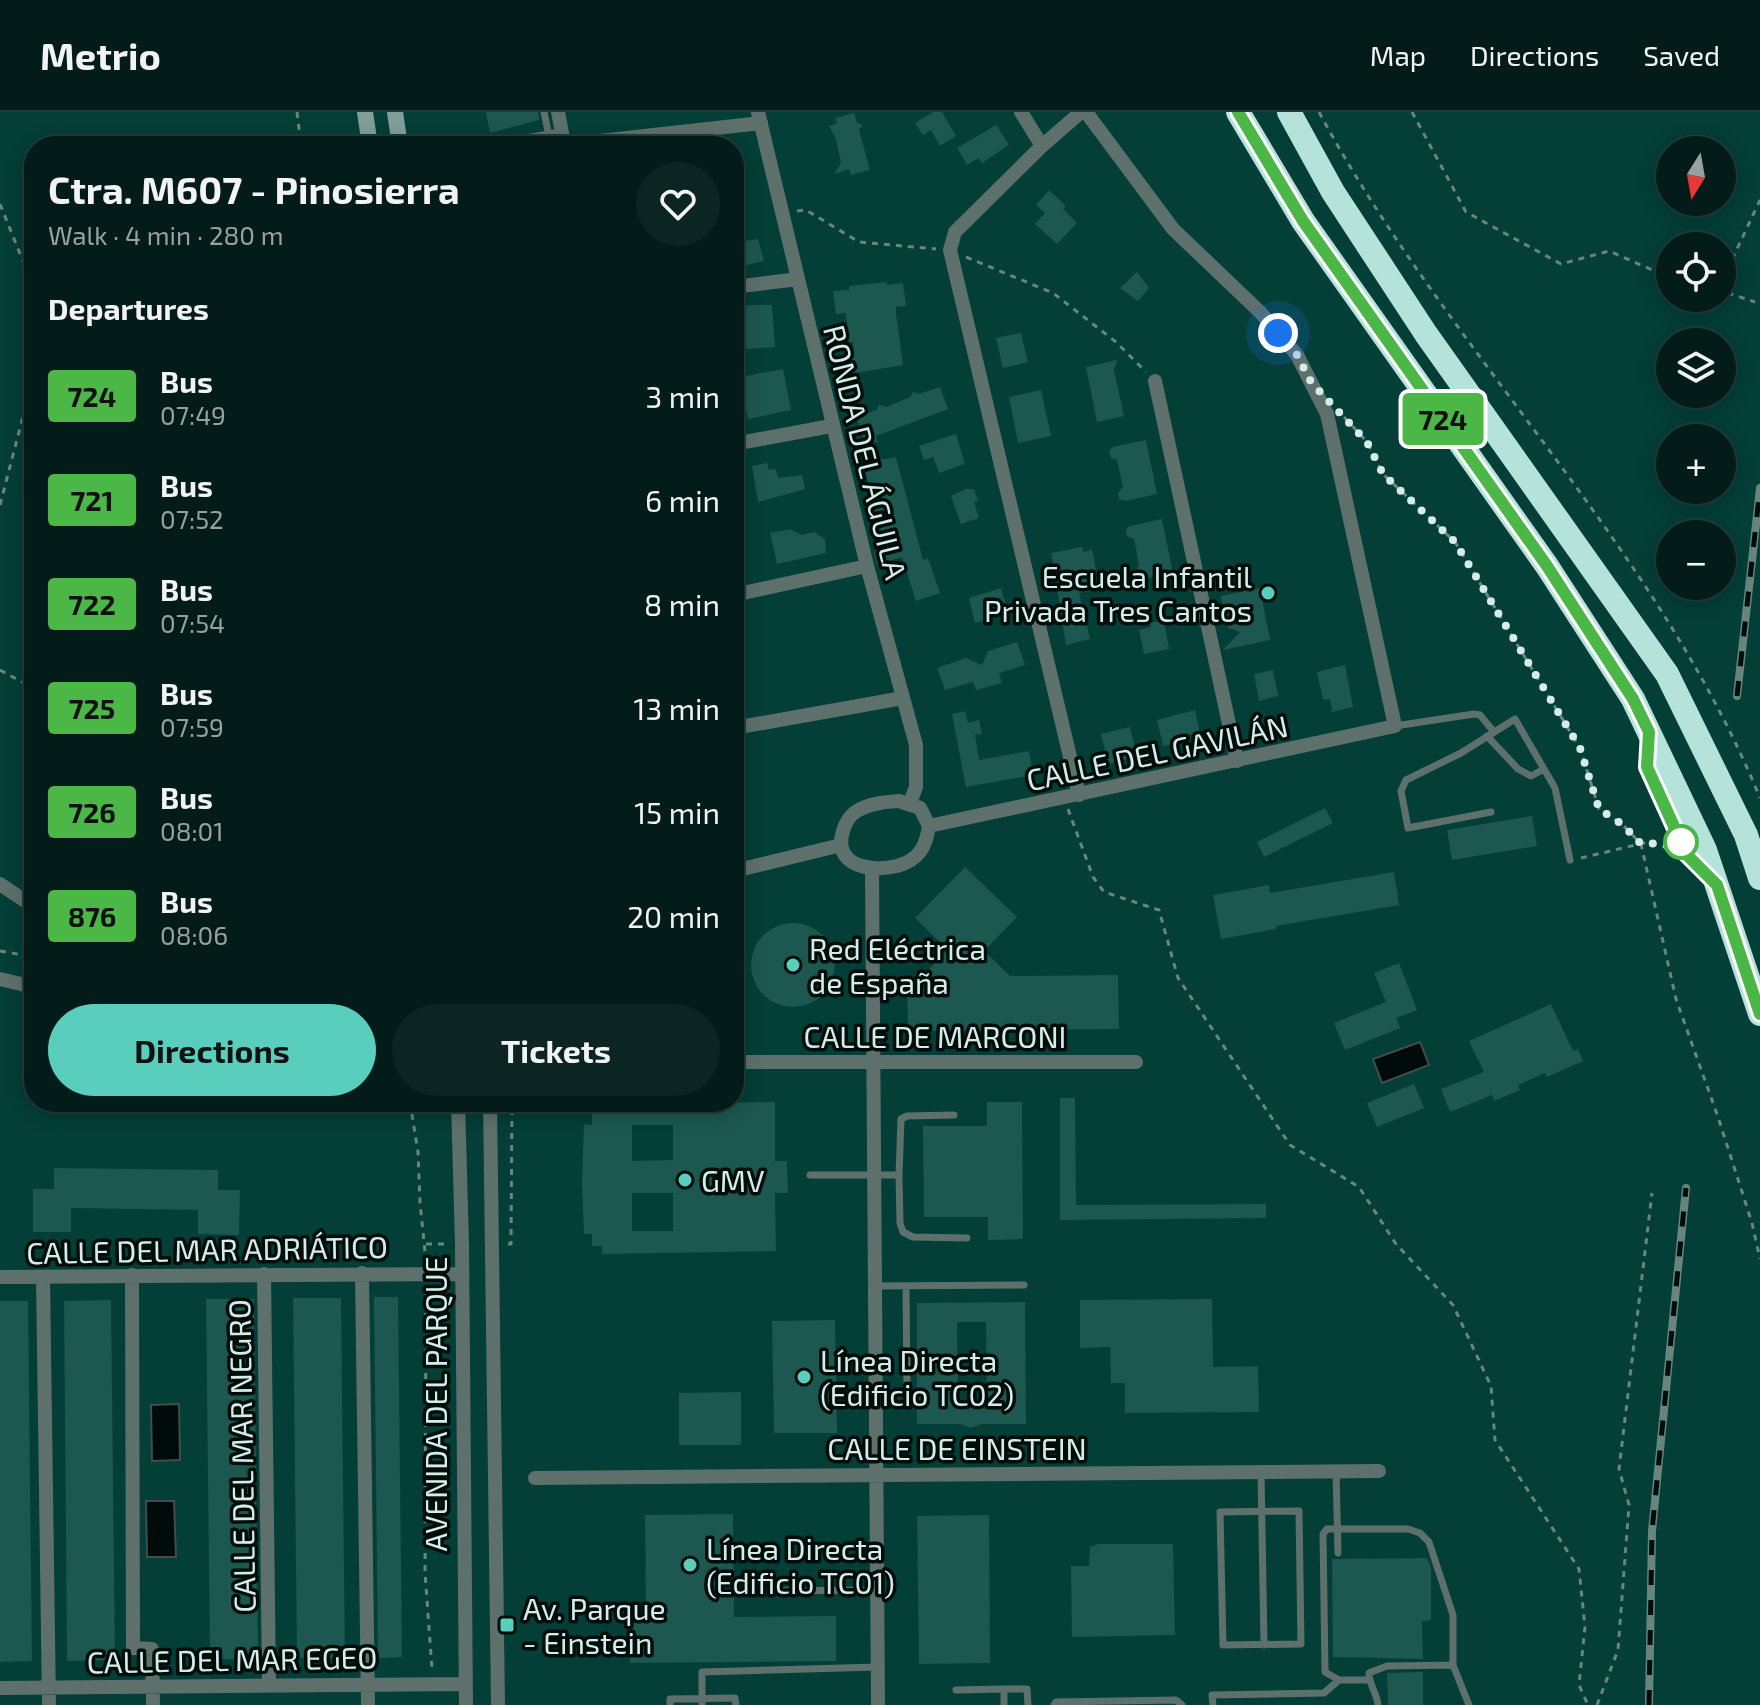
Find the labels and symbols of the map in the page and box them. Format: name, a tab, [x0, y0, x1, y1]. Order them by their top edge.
north arrow	[1656, 136, 1736, 216]
your location	[1258, 313, 1298, 353]
street label: RONDA DEL ÁGUILA	[817, 321, 915, 583]
line badge: 724	[1397, 393, 1489, 445]
place label: Escuela Infantil Privada Tres Cantos	[984, 558, 1252, 628]
marker: Escuela Infantil Privada Tres Cantos	[1259, 584, 1277, 602]
street label: CALLE DEL GAVILÁN	[1023, 707, 1291, 797]
unlabelled marker	[1664, 825, 1698, 859]
place label: Red Eléctrica de España	[809, 930, 986, 1000]
marker: Red Eléctrica de España	[784, 956, 802, 974]
street label: CALLE DE MARCONI	[804, 1018, 1066, 1054]
place label: GMV	[701, 1162, 764, 1198]
marker: GMV	[676, 1171, 694, 1189]
street label: CALLE DEL MAR ADRIÁTICO	[26, 1228, 388, 1270]
street label: AVENIDA DEL PARQUE	[417, 1257, 453, 1552]
street label: CALLE DEL MAR NEGRO	[220, 1299, 262, 1613]
place label: Línea Directa (Edificio TC02)	[820, 1342, 1014, 1412]
marker: Línea Directa (Edificio TC02)	[795, 1368, 813, 1386]
street label: CALLE DE EINSTEIN	[827, 1430, 1087, 1466]
place label: Línea Directa (Edificio TC01)	[706, 1530, 895, 1600]
marker: Línea Directa (Edificio TC01)	[681, 1556, 699, 1574]
place label: Av. Parque - Einstein	[523, 1590, 666, 1660]
marker: Av. Parque - Einstein	[498, 1616, 516, 1634]
street label: CALLE DEL MAR EGEO	[86, 1638, 378, 1680]

